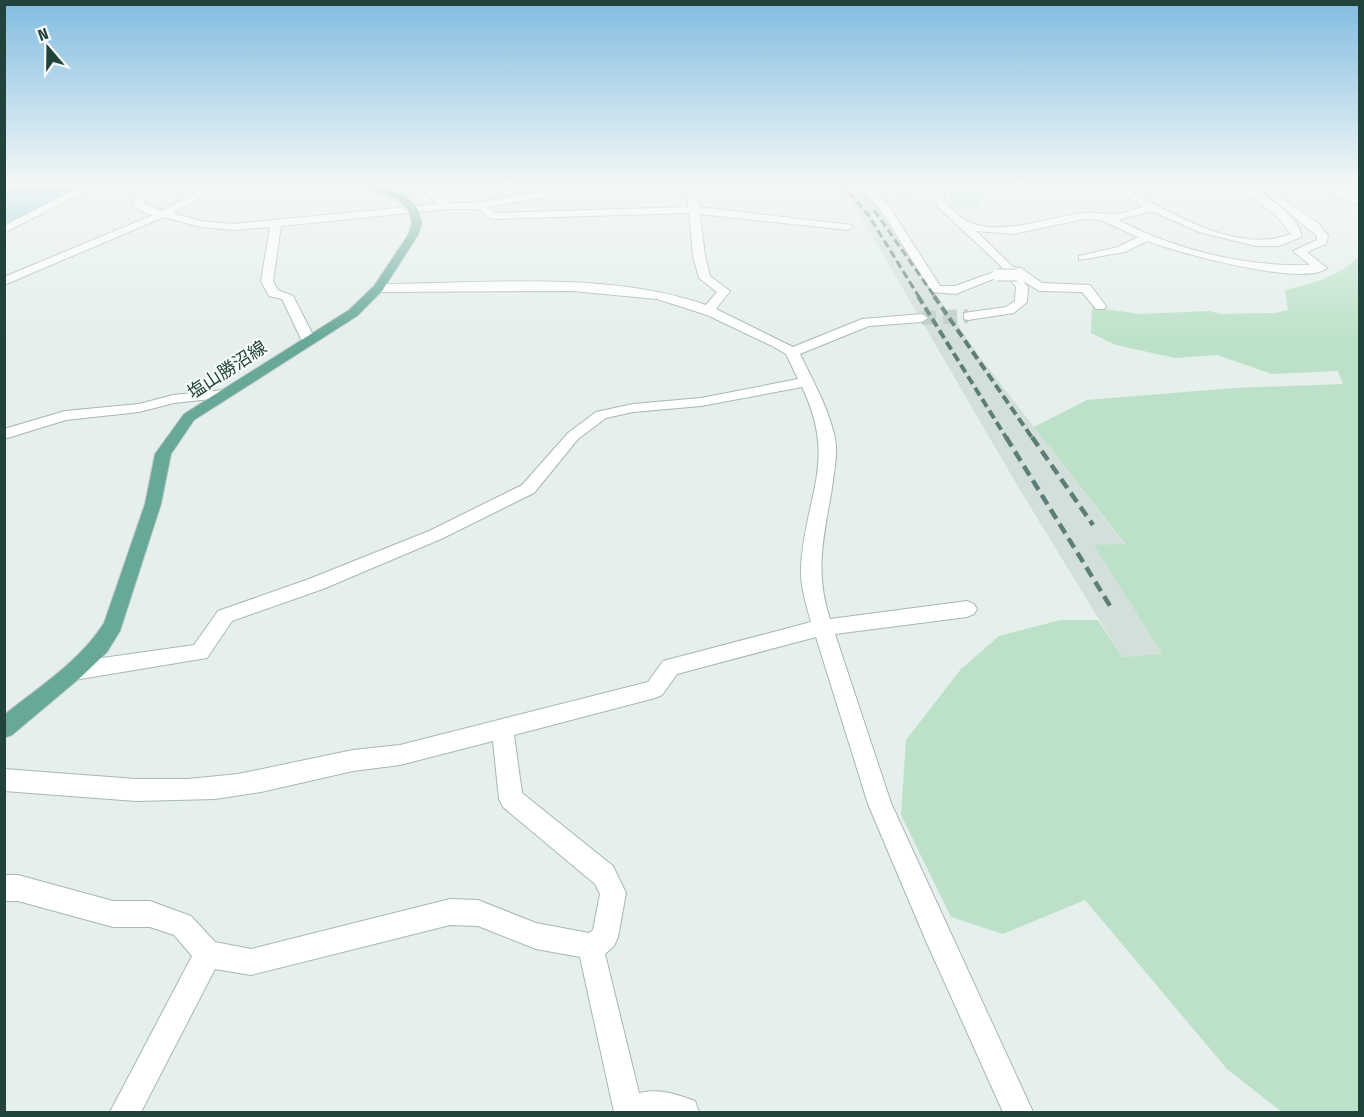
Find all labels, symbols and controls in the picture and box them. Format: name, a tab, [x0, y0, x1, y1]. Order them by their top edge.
north arrow	[18, 18, 78, 78]
text: N	[35, 24, 51, 45]
street label: 塩山勝沼線	[183, 336, 271, 404]

